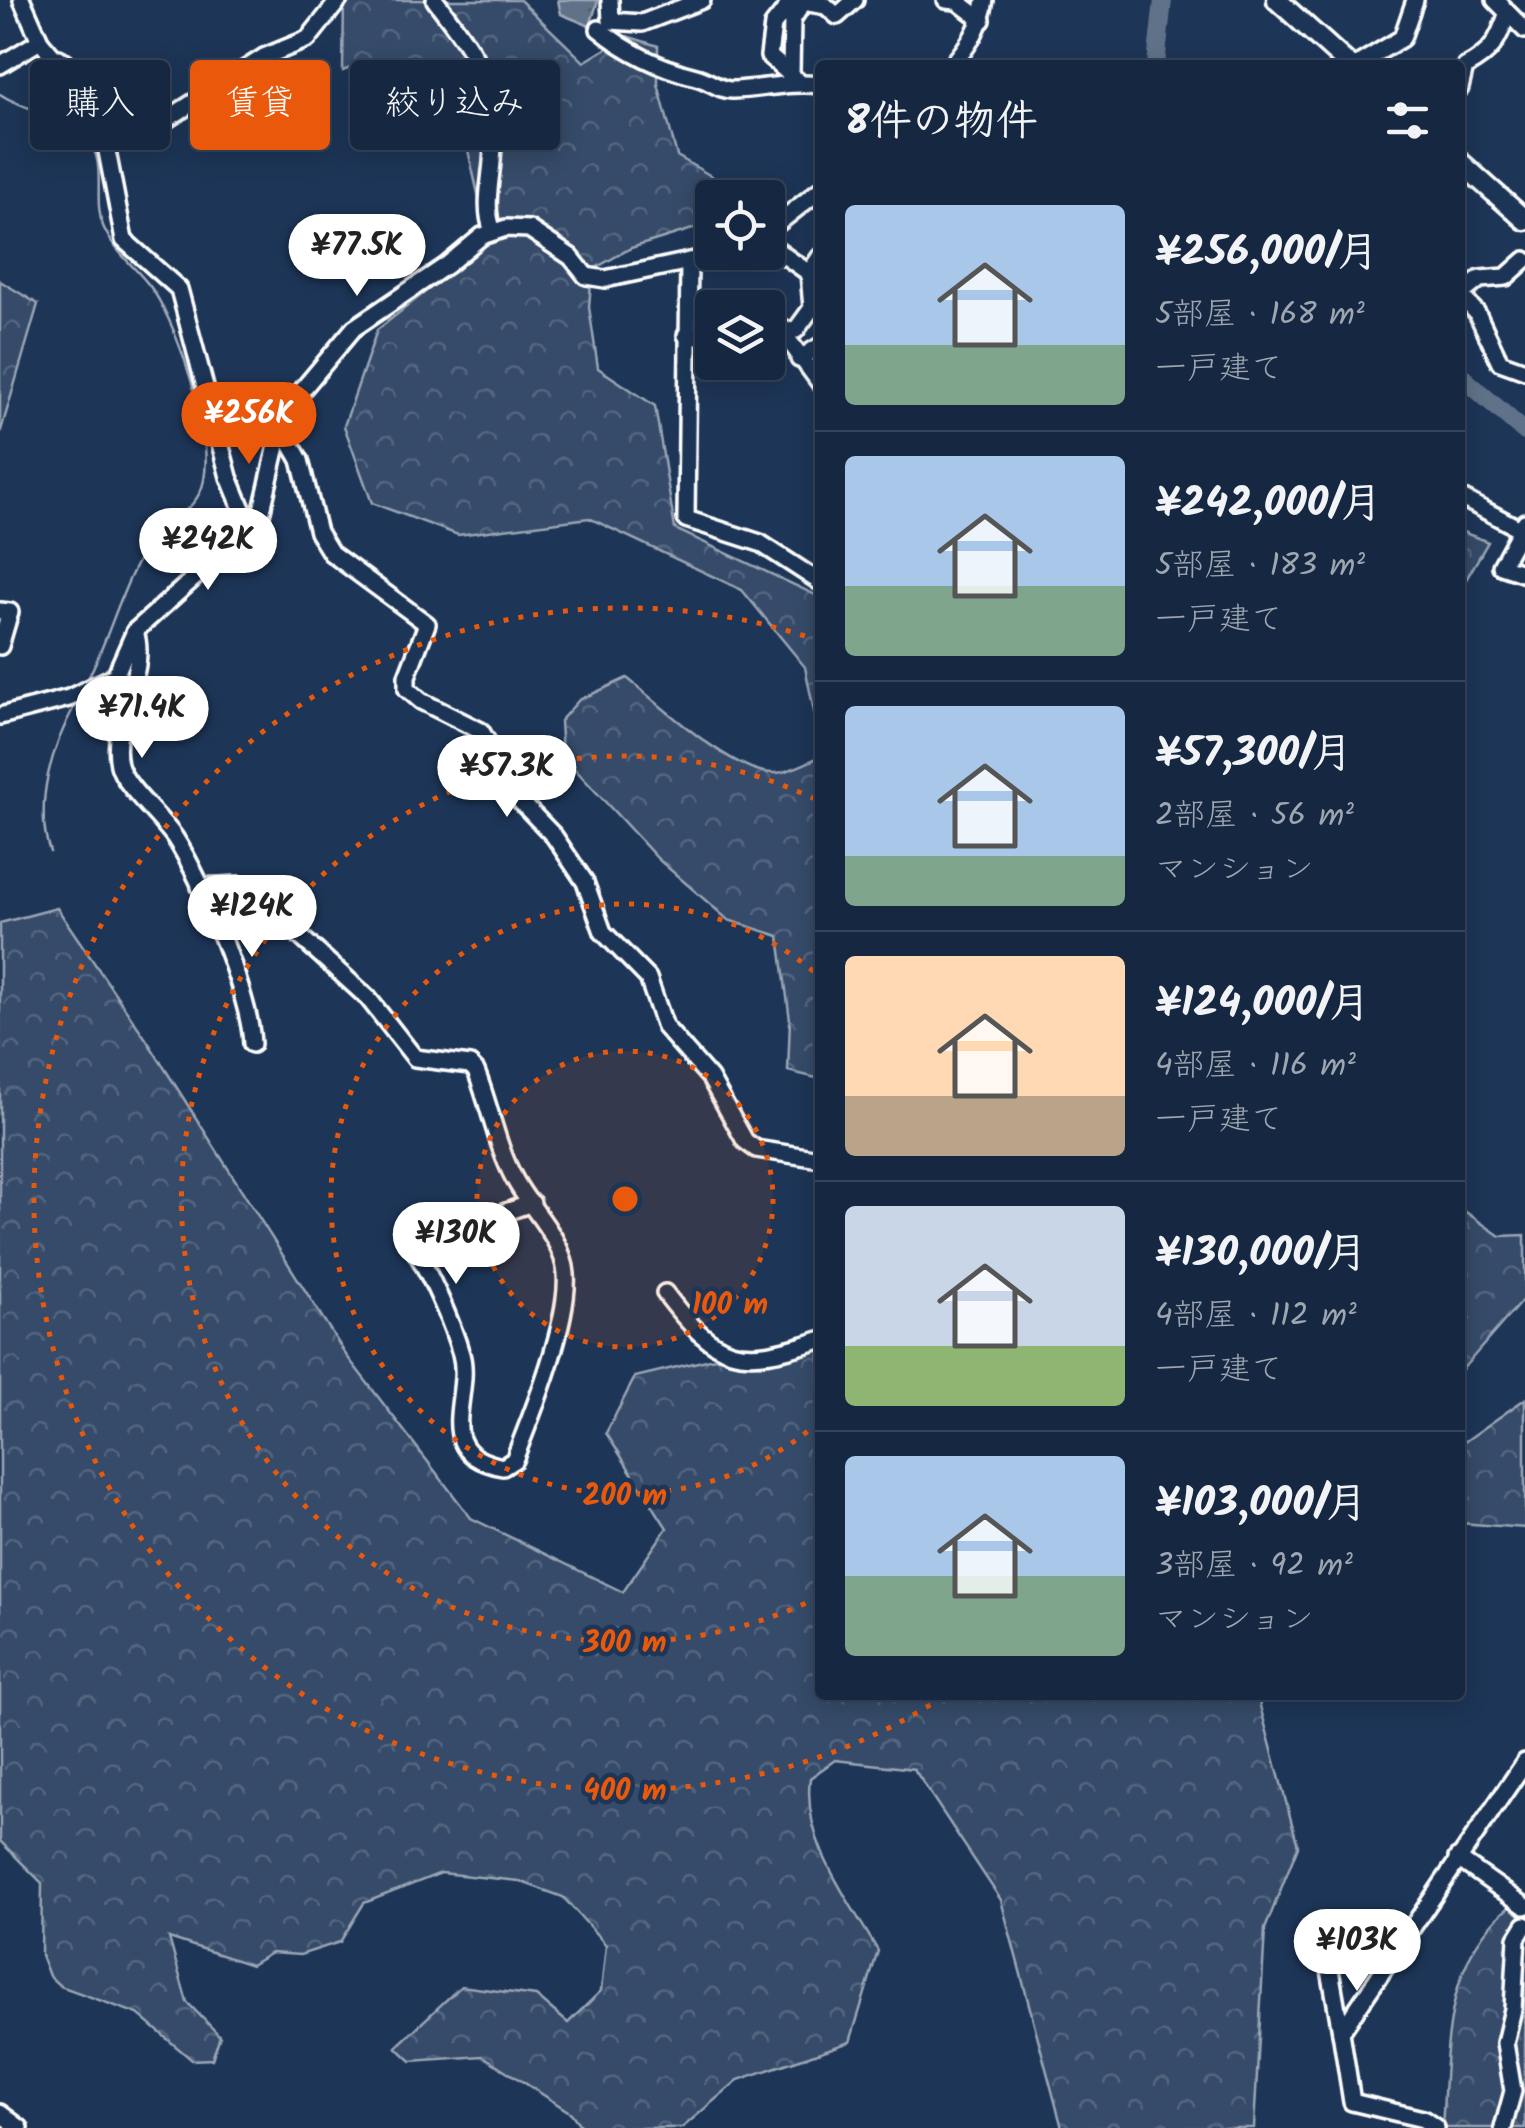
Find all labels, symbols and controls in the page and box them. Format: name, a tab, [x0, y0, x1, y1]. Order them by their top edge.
chip: 購入	[30, 60, 170, 150]
chip: 賃貸	[190, 60, 330, 150]
chip: 絞り込み	[350, 60, 560, 150]
text: 8件の物件	[845, 89, 1038, 156]
icon: filters	[1380, 93, 1435, 148]
map controls	[695, 180, 785, 380]
button: locate	[695, 180, 785, 270]
pin: ¥77.5K	[276, 214, 438, 299]
text: ¥256,000/月	[1155, 220, 1379, 287]
text: ¥77.5K	[311, 221, 403, 272]
icon: home	[925, 245, 1045, 365]
button: layers	[695, 290, 785, 380]
text: 5部屋 · 168 m²	[1155, 290, 1365, 341]
text: 一戸建て	[1155, 344, 1283, 395]
pin: ¥256K	[179, 382, 319, 467]
text: ¥256K	[203, 389, 295, 440]
text: ¥242,000/月	[1155, 471, 1382, 538]
icon: home	[925, 496, 1045, 616]
pin: ¥242K	[138, 508, 278, 593]
text: ¥242K	[161, 515, 255, 566]
text: 5部屋 · 183 m²	[1155, 541, 1365, 592]
text: 一戸建て	[1155, 595, 1283, 646]
pin: ¥71.4K	[61, 676, 223, 761]
text: ¥71.4K	[98, 683, 186, 734]
text: ¥57,300/月	[1155, 721, 1353, 788]
pin: ¥57.3K	[426, 735, 588, 820]
text: ¥57.3K	[459, 742, 555, 793]
icon: home	[925, 746, 1045, 866]
text: 2部屋 · 56 m²	[1155, 791, 1354, 842]
text: マンション	[1155, 845, 1314, 896]
pin: ¥124K	[182, 875, 322, 960]
text: ¥124K	[210, 882, 294, 933]
text: ¥124,000/月	[1155, 971, 1370, 1038]
icon: home	[925, 996, 1045, 1116]
text: 4部屋 · 116 m²	[1155, 1041, 1356, 1092]
text: 一戸建て	[1155, 1095, 1283, 1146]
centre of rings	[607, 1181, 643, 1217]
pin: ¥130K	[386, 1202, 526, 1287]
text: ¥130K	[415, 1209, 497, 1260]
text: ¥130,000/月	[1155, 1221, 1368, 1288]
icon: home	[925, 1246, 1045, 1366]
text: 100 m	[692, 1282, 768, 1330]
text: 4部屋 · 112 m²	[1155, 1291, 1357, 1342]
text: 一戸建て	[1155, 1345, 1283, 1396]
text: ¥103,000/月	[1155, 1471, 1368, 1538]
text: 200 m	[583, 1473, 667, 1521]
icon: home	[925, 1496, 1045, 1616]
text: 3部屋 · 92 m²	[1155, 1541, 1353, 1592]
text: マンション	[1155, 1595, 1314, 1646]
text: 300 m	[582, 1620, 667, 1668]
text: 400 m	[583, 1768, 667, 1816]
pin: ¥103K	[1287, 1909, 1427, 1994]
text: ¥103K	[1316, 1916, 1398, 1967]

